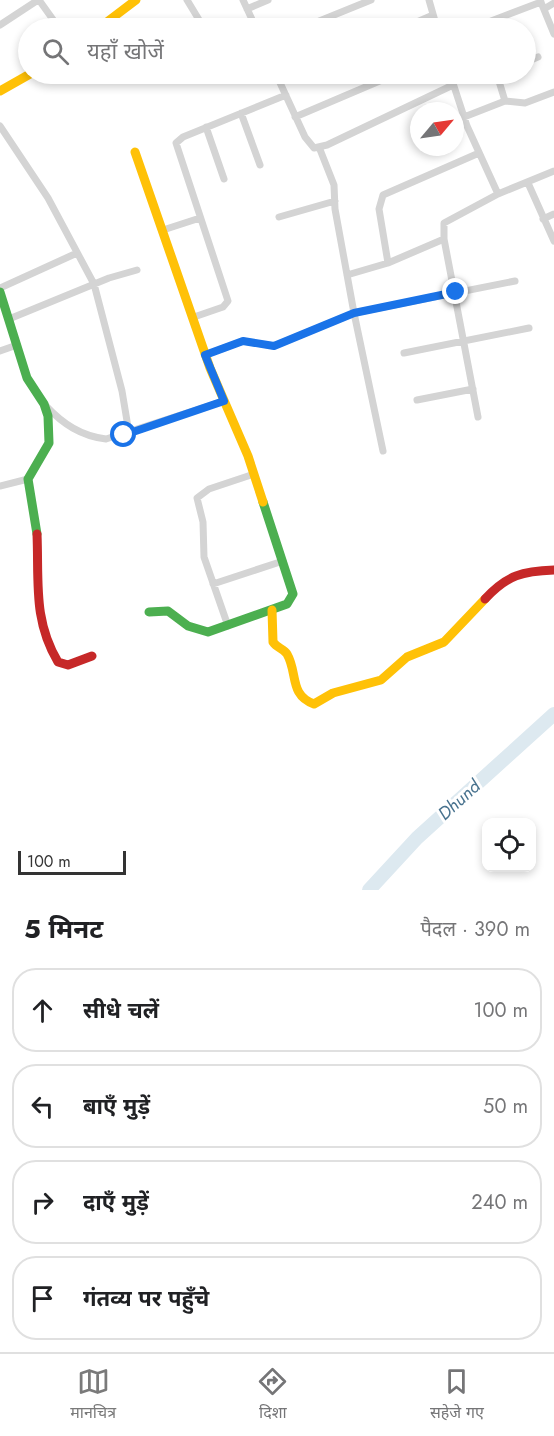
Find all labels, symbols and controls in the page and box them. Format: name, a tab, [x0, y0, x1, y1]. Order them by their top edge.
search box	[18, 18, 536, 84]
icon: search	[39, 35, 72, 68]
text: यहाँ खोजें	[87, 35, 164, 67]
north arrow	[410, 102, 464, 156]
route end	[442, 278, 468, 304]
route start	[110, 421, 136, 447]
water label: Dhund	[432, 773, 487, 826]
map controls	[482, 818, 536, 872]
button: locate	[482, 818, 536, 872]
scale bar	[18, 848, 126, 876]
text: 100 m	[27, 850, 71, 873]
text: 5 मिनट	[24, 910, 103, 948]
text: पैदल · 390 m	[420, 915, 530, 944]
icon: ahead	[26, 994, 59, 1027]
text: सीधे चलें	[83, 994, 159, 1026]
text: 100 m	[473, 996, 528, 1025]
icon: left	[26, 1090, 59, 1123]
text: बाएँ मुड़ें	[83, 1090, 150, 1122]
text: 50 m	[483, 1092, 528, 1121]
icon: right	[26, 1186, 59, 1219]
text: दाएँ मुड़ें	[83, 1186, 149, 1218]
text: 240 m	[471, 1188, 528, 1217]
icon: arrive	[26, 1282, 59, 1315]
text: गंतव्य पर पहुँचे	[83, 1282, 209, 1314]
tab: मानचित्र	[70, 1365, 116, 1425]
tab: दिशा	[256, 1365, 289, 1425]
tab: सहेजे गए	[430, 1365, 484, 1425]

